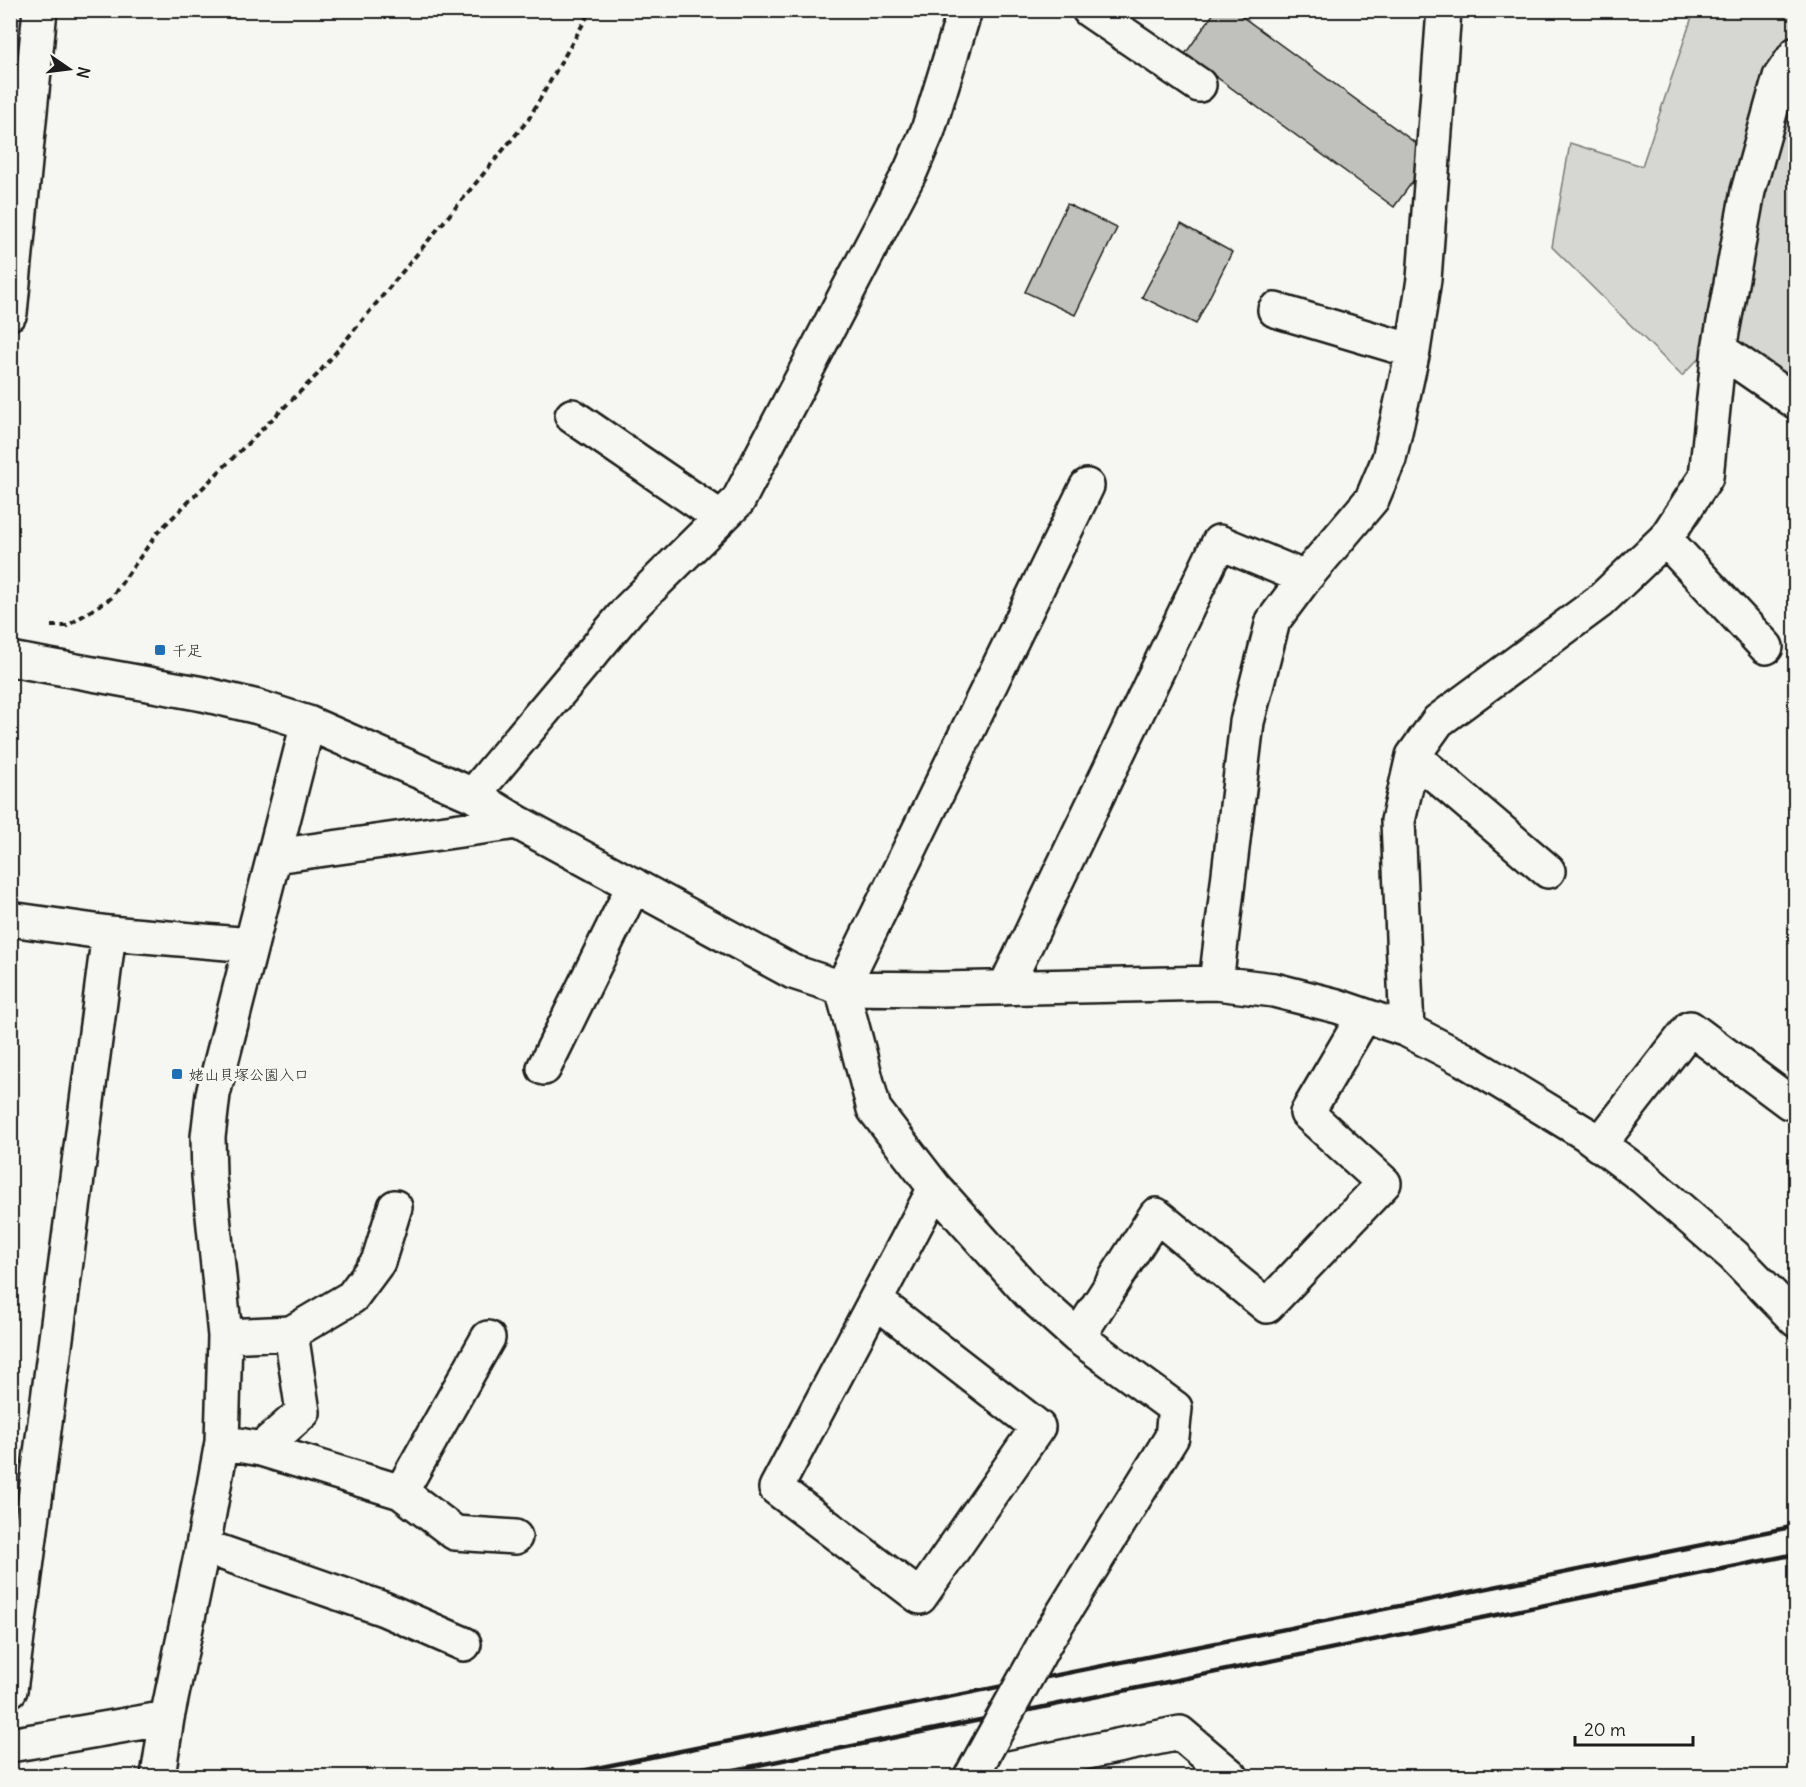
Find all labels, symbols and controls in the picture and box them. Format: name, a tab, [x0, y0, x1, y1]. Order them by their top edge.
north arrow	[39, 39, 99, 99]
text: N	[73, 65, 95, 80]
place label: 千足	[172, 641, 202, 660]
marker: 千足	[153, 643, 167, 657]
place label: 姥山貝塚公園入口	[189, 1065, 309, 1084]
marker: 姥山貝塚公園入口	[170, 1067, 184, 1081]
scale bar	[1575, 1709, 1694, 1747]
text: 20 m	[1584, 1718, 1626, 1741]

